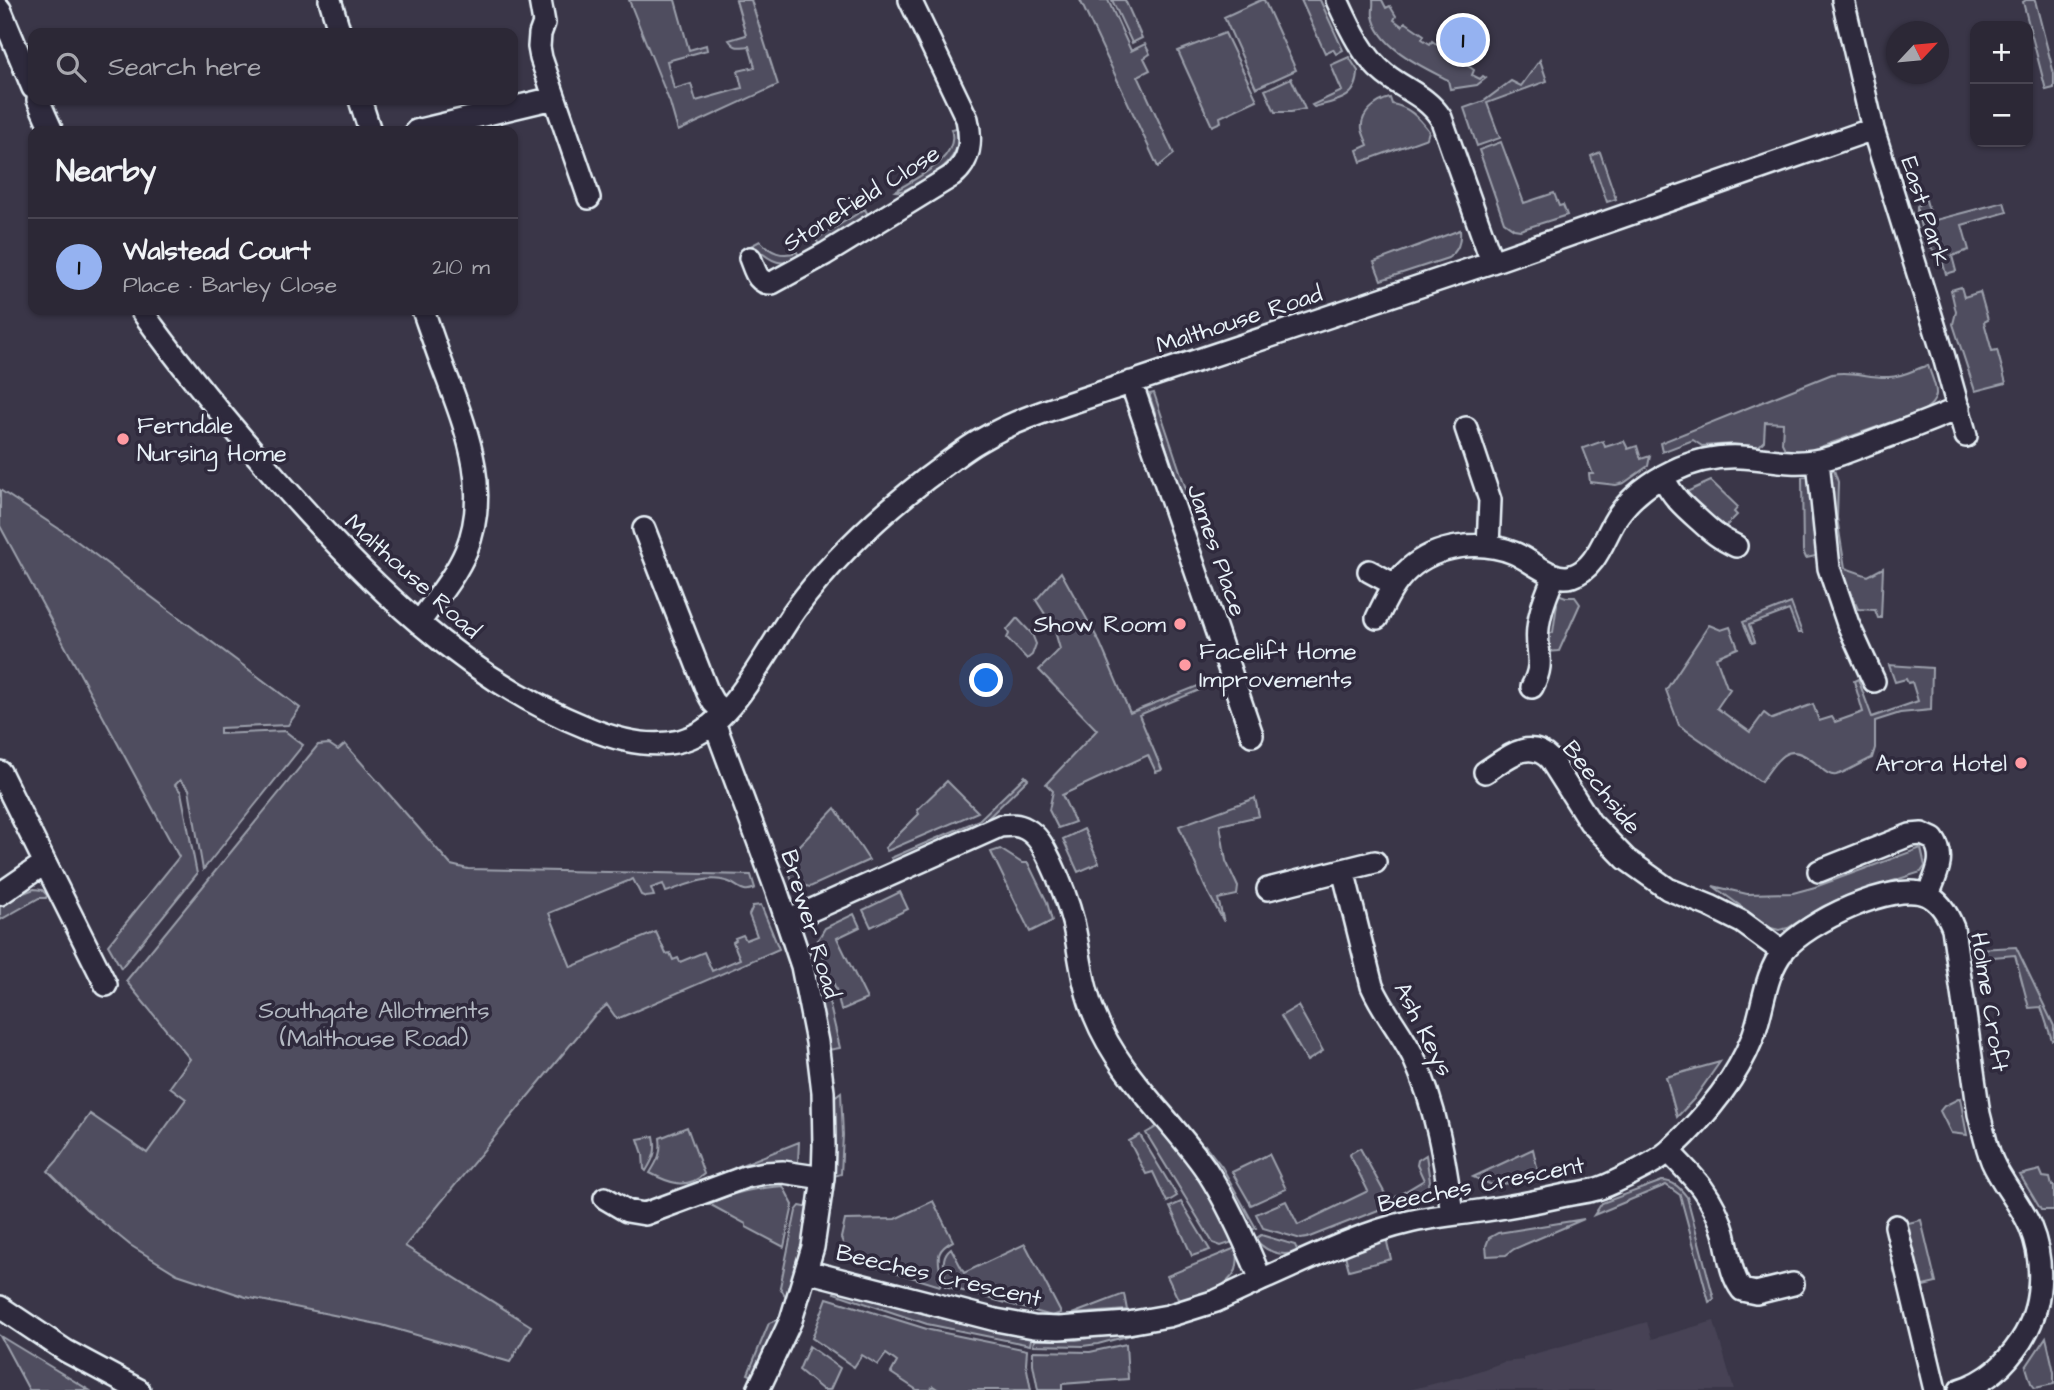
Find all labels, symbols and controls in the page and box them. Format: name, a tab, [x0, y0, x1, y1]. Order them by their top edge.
pin: 1	[1440, 14, 1486, 66]
north arrow	[1886, 21, 1949, 84]
map controls	[1970, 21, 2033, 147]
button: +	[1970, 21, 2033, 84]
search box	[28, 28, 518, 105]
icon: search	[52, 48, 90, 86]
text: Search here	[108, 49, 261, 85]
button: −	[1970, 84, 2033, 147]
street label: Stonefield Close	[776, 137, 947, 261]
text: Nearby	[56, 151, 156, 193]
street label: East Park	[1891, 152, 1959, 271]
text: Walstead Court	[123, 233, 310, 269]
text: 1	[78, 251, 80, 283]
text: 210 m	[432, 251, 490, 283]
text: Place · Barley Close	[123, 269, 337, 301]
street label: Malthouse Road	[1152, 277, 1327, 363]
place label: Ferndale Nursing Home	[137, 409, 287, 472]
marker: Ferndale Nursing Home	[115, 431, 131, 447]
street label: James Place	[1178, 480, 1255, 621]
street label: Malthouse Road	[337, 506, 488, 647]
place label: Show Room	[1033, 608, 1166, 642]
marker: Show Room	[1172, 616, 1188, 632]
place label: Facelift Home Improvements	[1199, 635, 1357, 697]
marker: Facelift Home Improvements	[1177, 657, 1193, 673]
your location	[969, 663, 1003, 697]
street label: Beechside	[1554, 733, 1649, 842]
place label: Arora Hotel	[1875, 747, 2007, 781]
marker: Arora Hotel	[2013, 755, 2029, 771]
street label: Brewer Road	[771, 846, 849, 1003]
street label: Holme Croft	[1961, 930, 2017, 1075]
street label: Ash Keys	[1384, 976, 1461, 1083]
park label: Southgate Allotments (Malthouse Road)	[258, 994, 490, 1056]
street label: Beeches Crescent	[1375, 1148, 1588, 1222]
street label: Beeches Crescent	[833, 1236, 1045, 1316]

